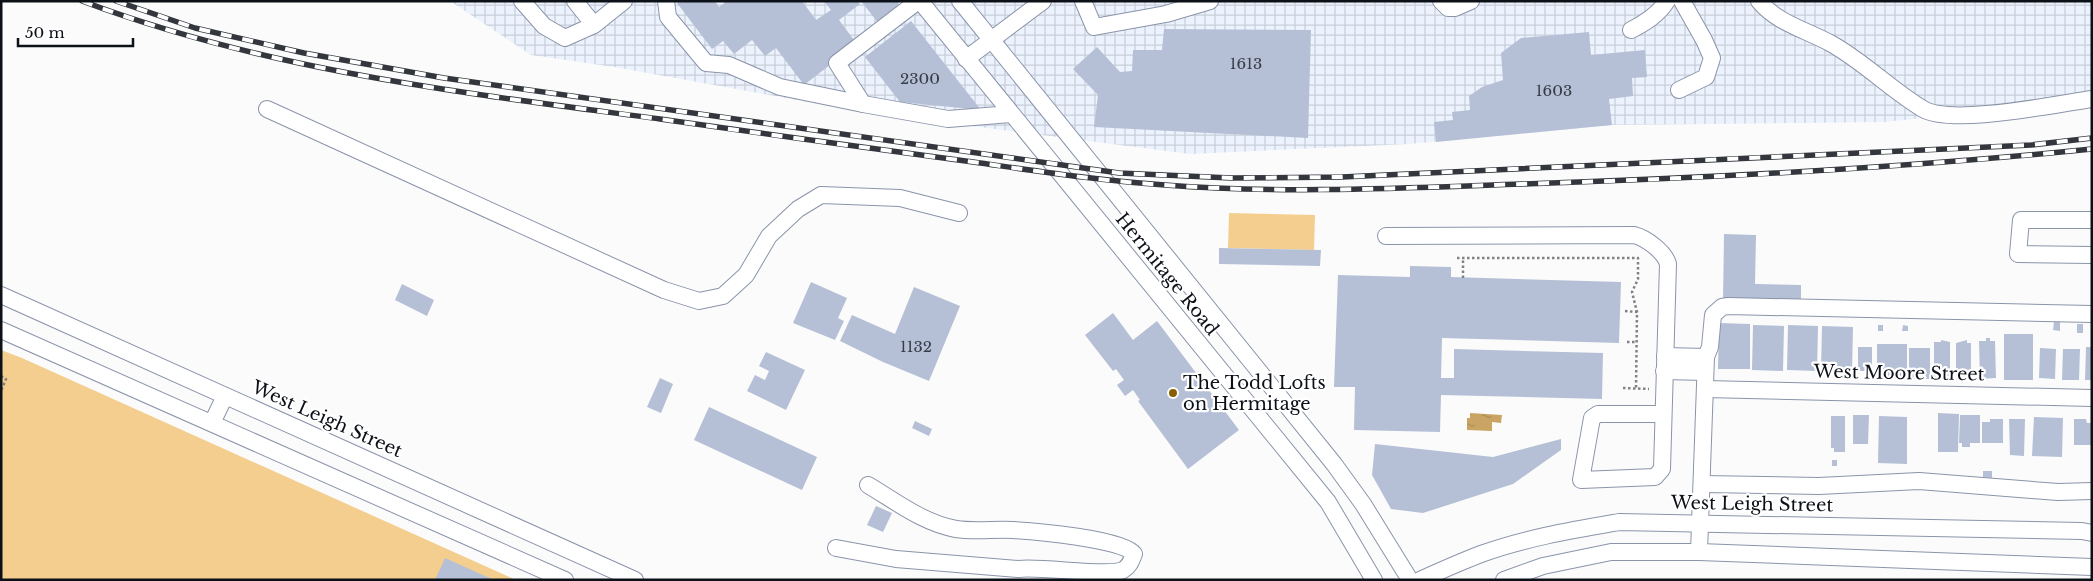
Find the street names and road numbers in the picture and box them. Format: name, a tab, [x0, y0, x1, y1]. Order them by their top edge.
street label: Hermitage Road	[1111, 208, 1223, 340]
street label: West Moore Street	[1812, 360, 1985, 385]
street label: West Leigh Street	[247, 376, 406, 462]
street label: West Leigh Street	[1670, 492, 1833, 516]

